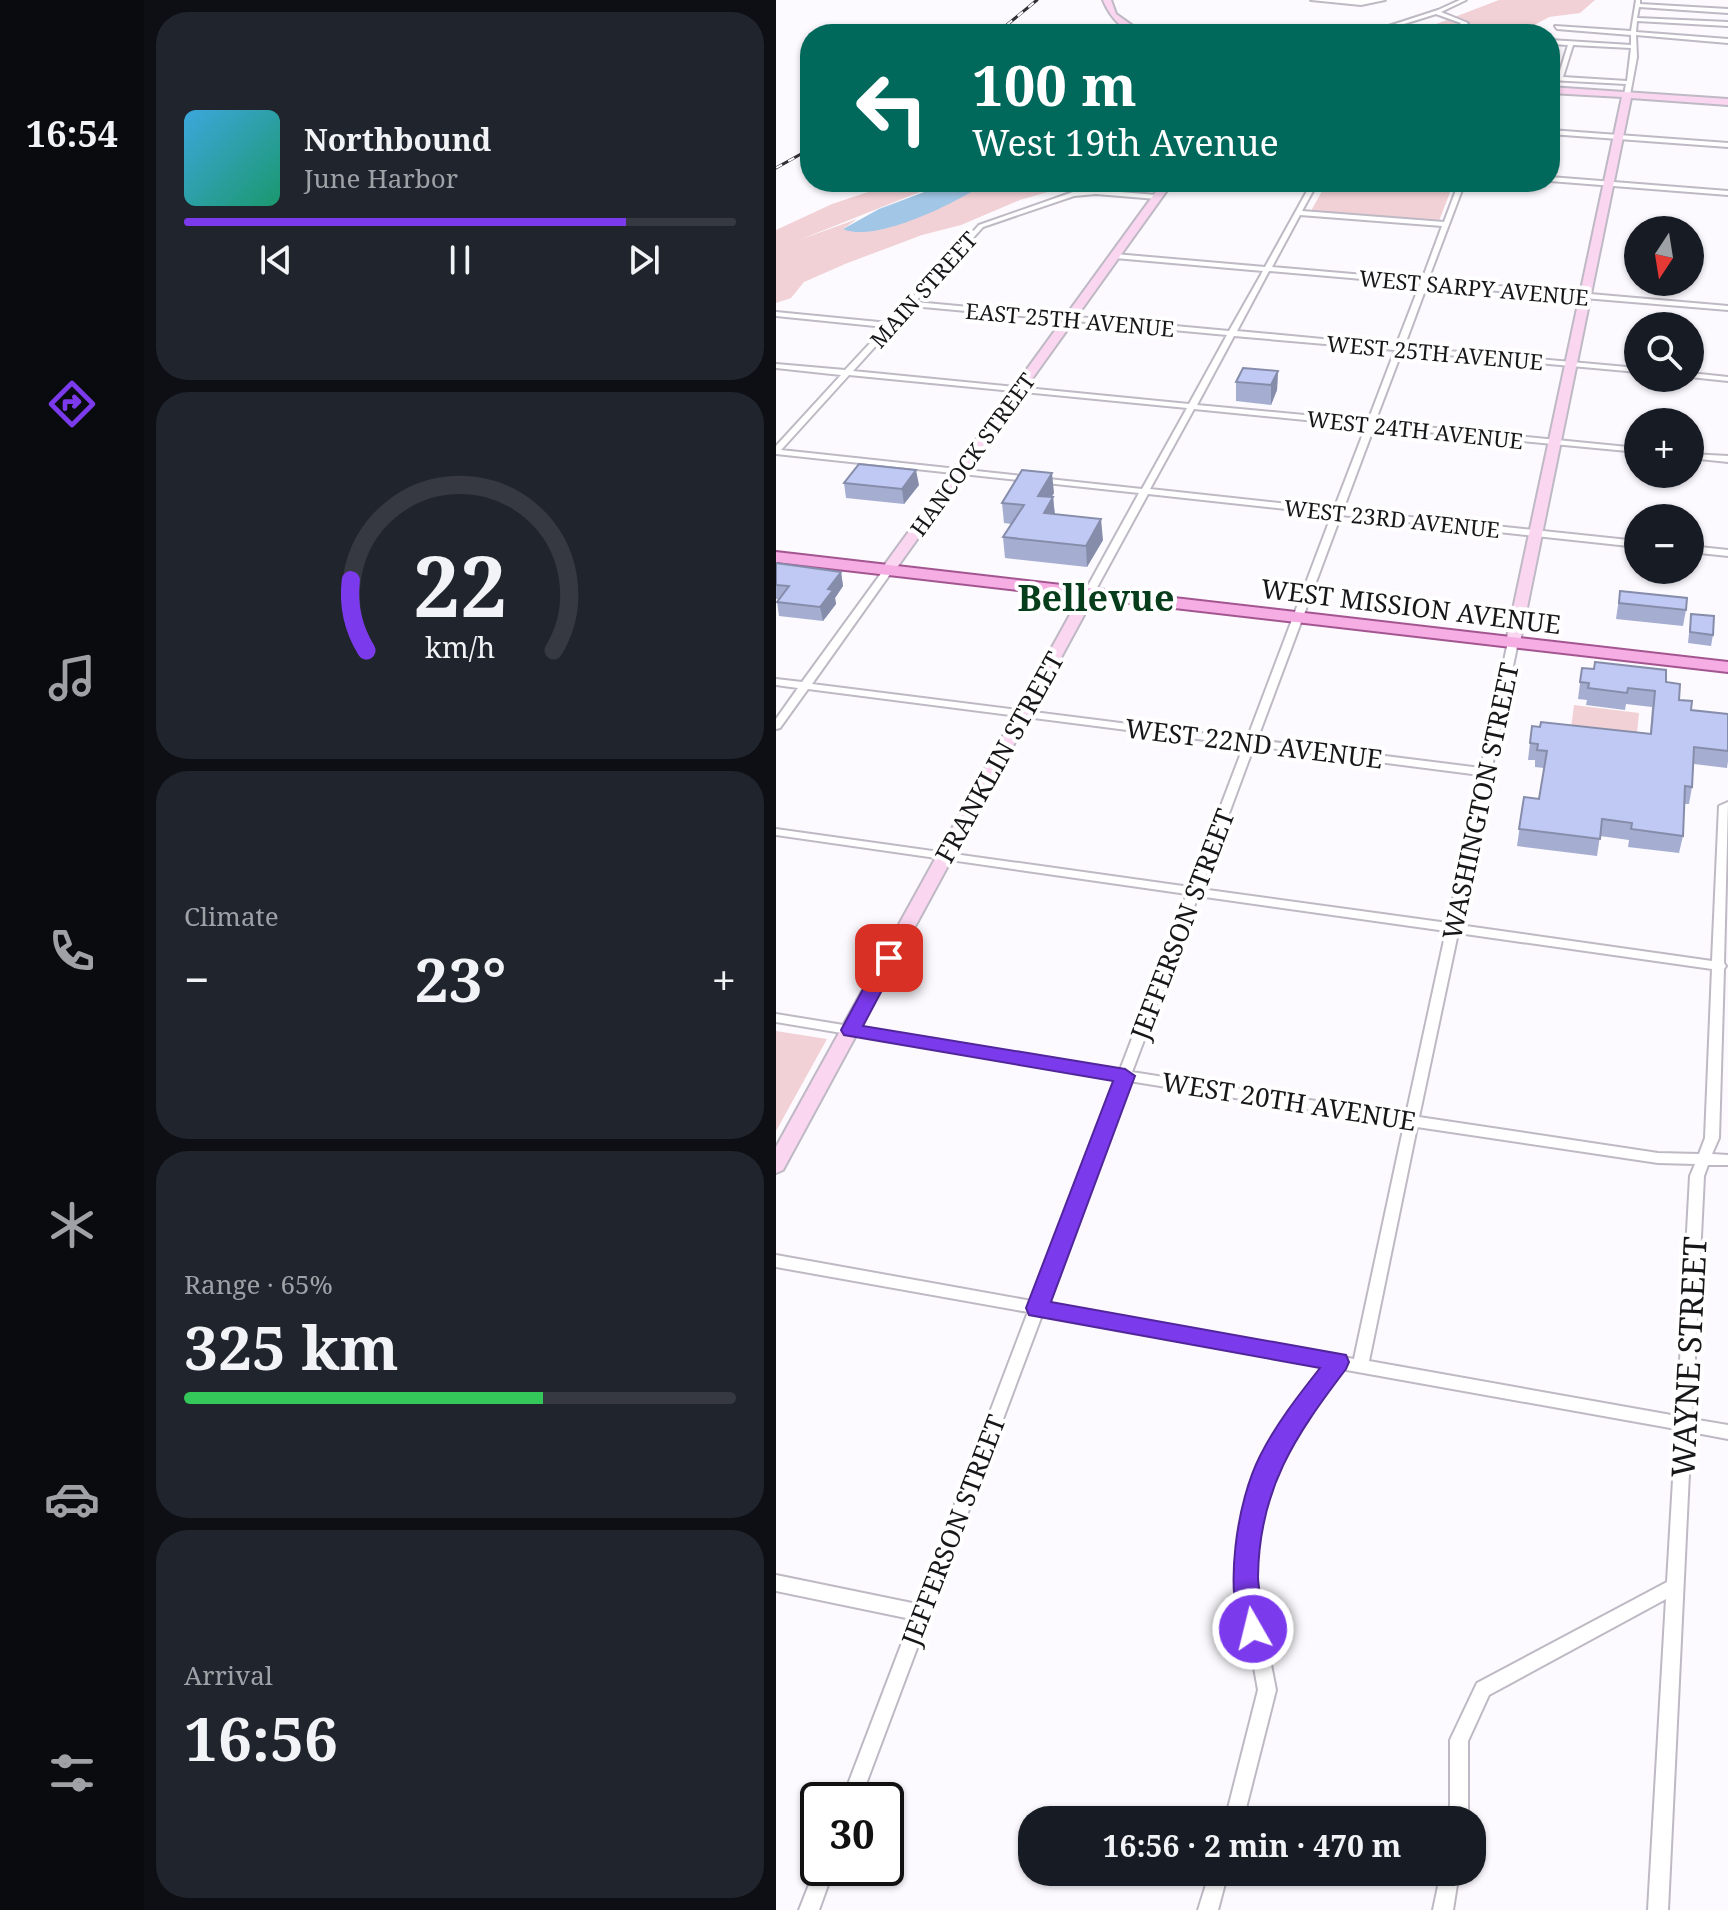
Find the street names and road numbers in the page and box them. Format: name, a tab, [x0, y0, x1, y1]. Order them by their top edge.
street label: MAIN STREET	[863, 224, 984, 354]
street label: WEST SARPY AVENUE	[1358, 262, 1590, 312]
street label: EAST 25TH AVENUE	[964, 295, 1176, 343]
street label: WEST 25TH AVENUE	[1325, 328, 1545, 376]
street label: HANCOCK STREET	[903, 366, 1042, 542]
street label: WEST 24TH AVENUE	[1305, 403, 1525, 455]
street label: WEST 23RD AVENUE	[1283, 492, 1501, 544]
street label: WEST MISSION AVENUE	[1259, 570, 1563, 642]
street label: FRANKLIN STREET	[926, 645, 1072, 869]
street label: WASHINGTON STREET	[1433, 659, 1527, 943]
street label: WEST 22ND AVENUE	[1123, 709, 1385, 777]
street label: JEFFERSON STREET	[1121, 803, 1243, 1045]
street label: WEST 20TH AVENUE	[1159, 1063, 1419, 1139]
street label: WAYNE STREET	[1660, 1235, 1716, 1479]
street label: JEFFERSON STREET	[892, 1409, 1014, 1651]

